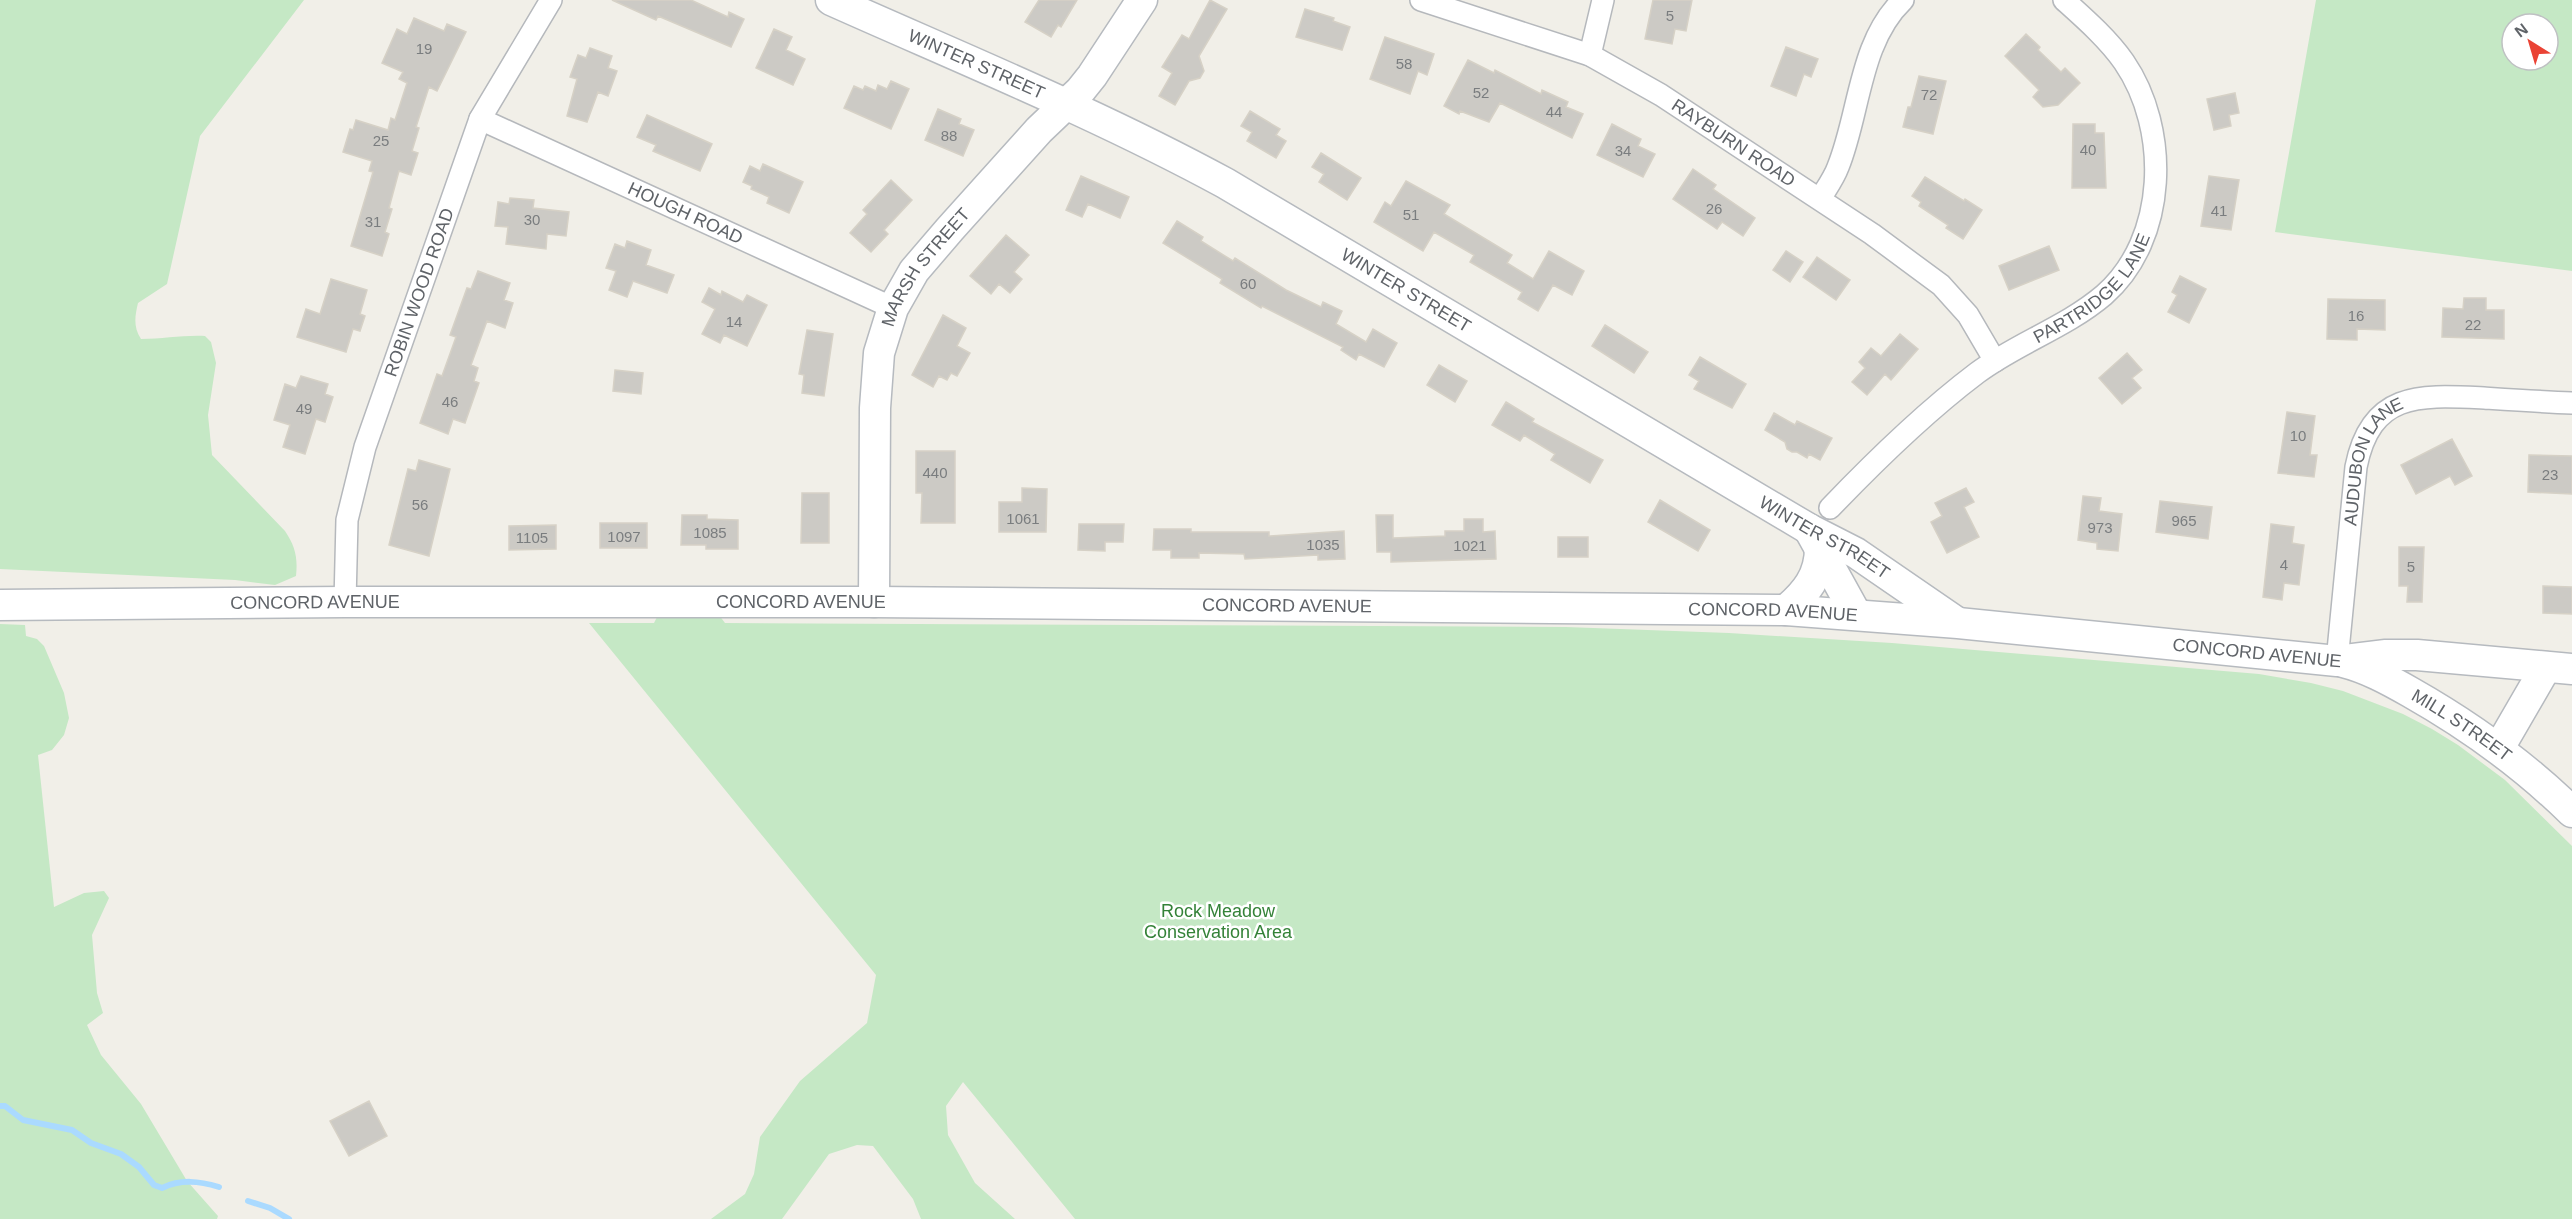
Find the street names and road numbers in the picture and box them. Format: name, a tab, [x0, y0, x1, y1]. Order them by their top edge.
street label: WINTER STREET	[905, 25, 1048, 103]
street label: RAYBURN ROAD	[1668, 95, 1799, 191]
street label: HOUGH ROAD	[625, 178, 746, 248]
street label: MARSH STREET	[878, 204, 974, 329]
street label: ROBIN WOOD ROAD	[380, 206, 458, 379]
street label: PARTRIDGE LANE	[2030, 231, 2154, 347]
street label: WINTER STREET	[1338, 244, 1474, 336]
street label: AUDUBON LANE	[2340, 393, 2406, 527]
street label: WINTER STREET	[1756, 492, 1893, 583]
street label: CONCORD AVENUE	[230, 592, 400, 613]
street label: CONCORD AVENUE	[716, 592, 886, 612]
street label: CONCORD AVENUE	[1202, 595, 1372, 616]
street label: CONCORD AVENUE	[1688, 599, 1858, 625]
street label: CONCORD AVENUE	[2172, 635, 2342, 671]
street label: MILL STREET	[2408, 685, 2515, 765]

